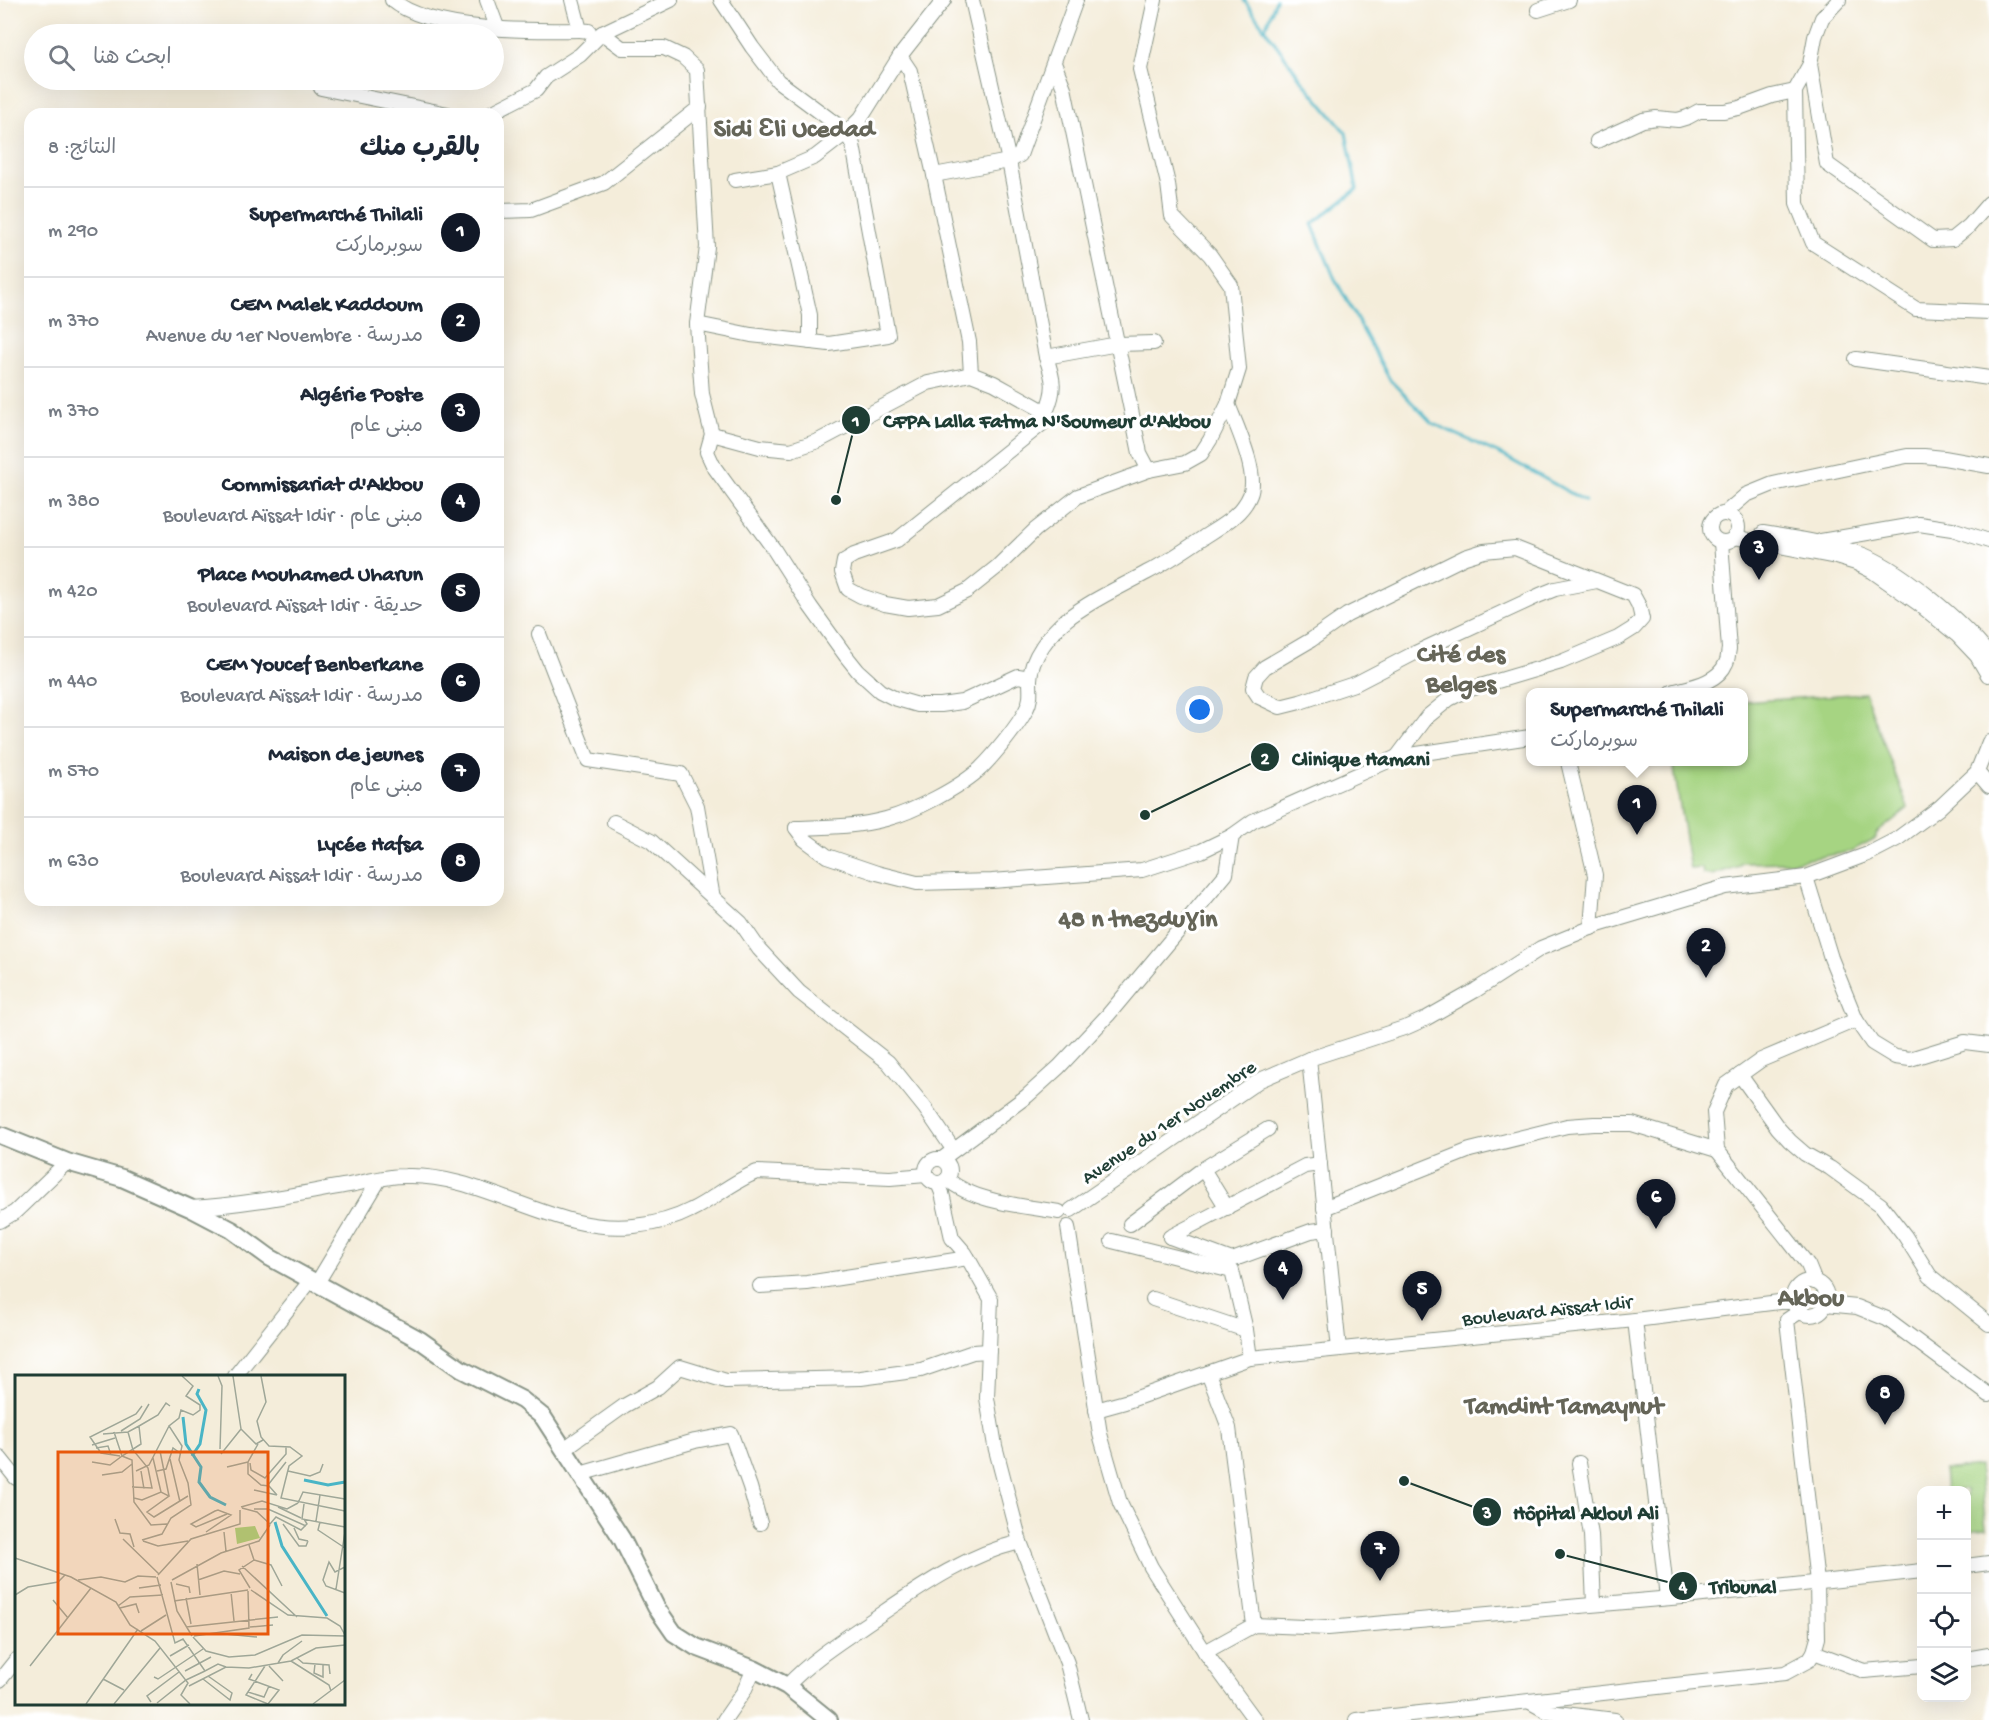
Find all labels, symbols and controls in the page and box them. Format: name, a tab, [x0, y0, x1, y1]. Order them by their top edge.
search box	[24, 24, 504, 90]
icon: search	[45, 41, 78, 74]
text: ابحث هنا	[93, 46, 172, 72]
district label: Sidi Ɛli Ucedad	[714, 116, 877, 147]
text: بالقرب منك	[360, 135, 480, 166]
text: النتائج: 8	[48, 138, 116, 161]
text: Supermarché Thilali	[249, 203, 423, 229]
text: 290 m	[48, 221, 98, 244]
text: 1	[456, 221, 465, 244]
text: سوبرماركت	[335, 236, 423, 259]
text: CEM Malek Kaddoum	[231, 293, 423, 319]
text: 370 m	[48, 311, 99, 334]
text: 2	[456, 311, 465, 334]
text: مدرسة · Avenue du 1er Novembre	[146, 326, 423, 349]
text: Algérie Poste	[300, 383, 423, 409]
text: 370 m	[48, 401, 99, 424]
text: 3	[455, 401, 466, 424]
callout: CFPA Lalla Fatma N'Soumeur d'Akbou	[841, 401, 1223, 440]
text: CFPA Lalla Fatma N'Soumeur d'Akbou	[882, 411, 1211, 436]
text: 1	[851, 412, 860, 433]
text: مبنى عام	[350, 416, 423, 439]
text: Commissariat d'Akbou	[222, 473, 423, 499]
text: 380 m	[48, 491, 100, 514]
text: 4	[456, 491, 465, 514]
text: مبنى عام · Boulevard Aïssat Idir	[163, 506, 423, 529]
pin: 3	[1740, 530, 1778, 580]
text: Place Mouhamed Uharun	[198, 563, 423, 589]
text: 420 m	[48, 581, 98, 604]
text: 5	[455, 581, 466, 604]
text: حديقة · Boulevard Aïssat Idir	[187, 596, 423, 619]
district label: Cité des Belges	[1417, 641, 1506, 702]
text: CEM Youcef Benberkane	[207, 653, 423, 679]
text: 440 m	[48, 671, 97, 694]
text: 6	[455, 671, 466, 694]
text: مدرسة · Boulevard Aïssat Idir	[181, 686, 423, 709]
popup	[1526, 688, 1748, 766]
your location	[1185, 695, 1214, 724]
text: Supermarché Thilali	[1550, 698, 1724, 724]
text: سوبرماركت	[1550, 731, 1638, 754]
callout: Clinique Hamani	[1250, 738, 1442, 777]
text: Maison de jeunes	[268, 743, 423, 769]
text: Clinique Hamani	[1291, 749, 1430, 774]
text: 2	[1261, 750, 1270, 771]
text: 570 m	[48, 761, 99, 784]
text: 7	[455, 761, 466, 784]
text: مبنى عام	[350, 776, 423, 799]
pin: 1	[1618, 786, 1656, 835]
text: Lycée Hafsa	[317, 833, 423, 859]
text: 630 m	[48, 851, 99, 874]
text: 8	[455, 851, 466, 874]
text: مدرسة · Boulevard Aissat Idir	[181, 866, 423, 889]
district label: 48 n tnezduɣin	[1058, 906, 1218, 937]
pin: 2	[1686, 928, 1726, 978]
street label: Avenue du 1er Novembre	[1078, 1056, 1262, 1191]
pin: 6	[1636, 1180, 1676, 1229]
pin: 4	[1264, 1250, 1302, 1300]
pin: 5	[1402, 1272, 1442, 1321]
district label: Akbou	[1777, 1285, 1845, 1316]
street label: Boulevard Aïssat Idir	[1460, 1292, 1635, 1333]
inset map	[15, 1375, 345, 1705]
pin: 8	[1866, 1376, 1904, 1425]
district label: Tamdint Tamaynut	[1463, 1393, 1665, 1424]
map controls	[1917, 1486, 1971, 1702]
button: +	[1917, 1486, 1971, 1540]
callout: Hôpital Akloul Ali	[1472, 1492, 1671, 1531]
text: Hôpital Akloul Ali	[1513, 1503, 1659, 1528]
text: 3	[1481, 1504, 1492, 1525]
pin: 7	[1360, 1532, 1400, 1581]
button: −	[1917, 1540, 1971, 1594]
callout: Tribunal	[1668, 1566, 1789, 1605]
text: Tribunal	[1707, 1577, 1777, 1602]
text: 4	[1678, 1578, 1688, 1599]
button: locate	[1917, 1594, 1971, 1648]
button: layers	[1917, 1648, 1971, 1702]

